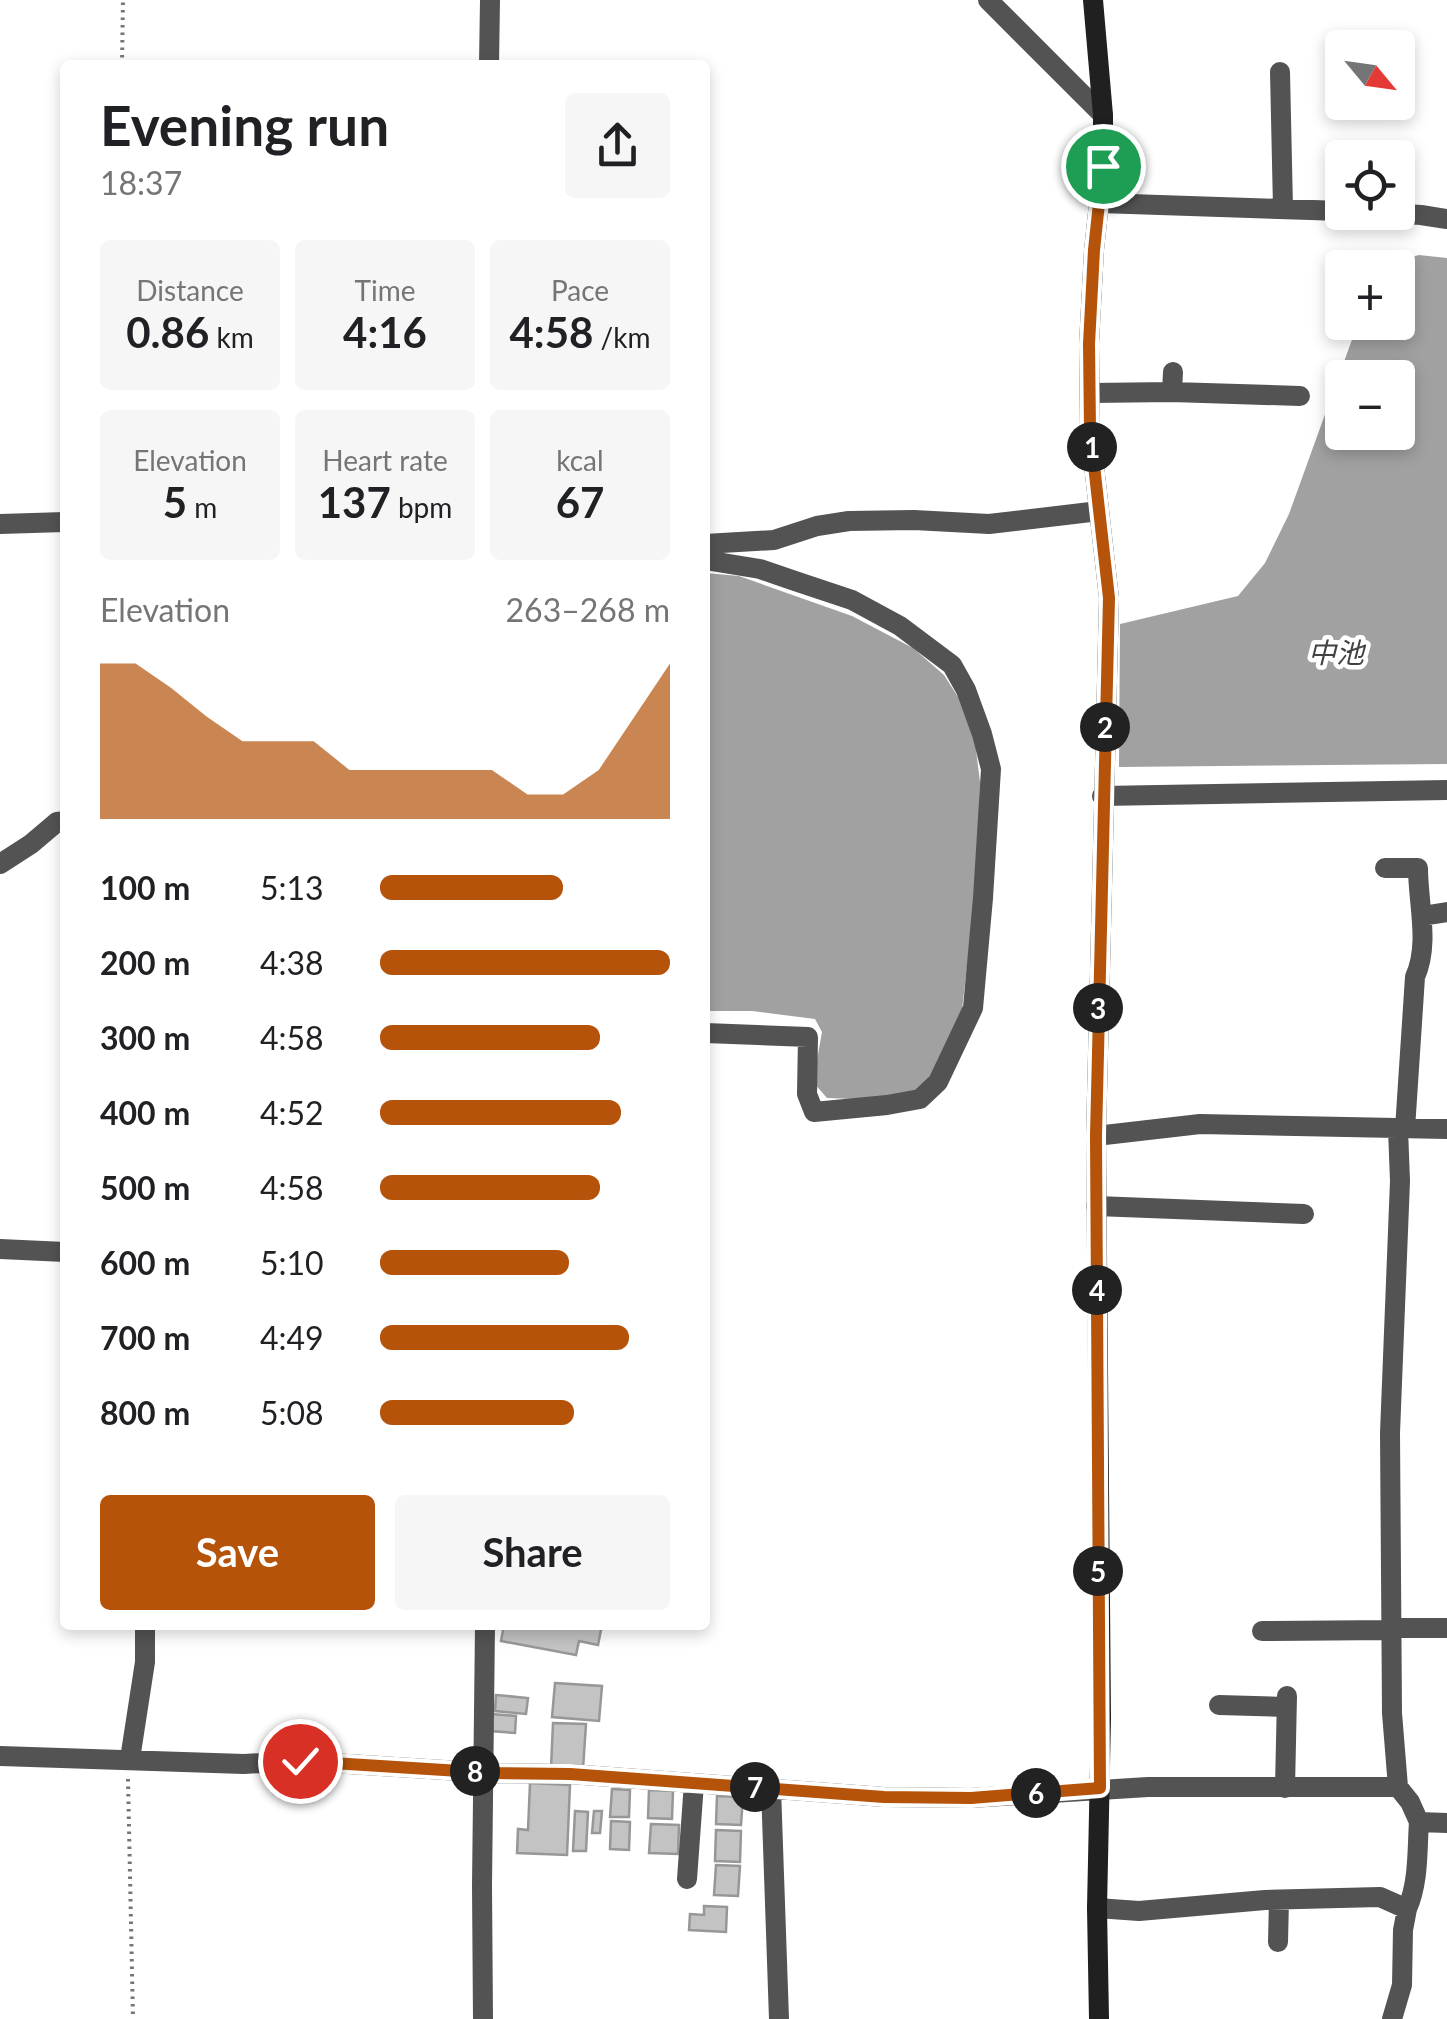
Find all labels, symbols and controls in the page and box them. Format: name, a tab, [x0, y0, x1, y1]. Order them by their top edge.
north arrow	[1325, 30, 1415, 120]
map controls	[1325, 30, 1415, 450]
text: Evening run	[100, 92, 389, 158]
button: share	[565, 93, 670, 198]
pin	[1061, 124, 1146, 209]
icon: arrive	[1076, 139, 1131, 194]
button: locate	[1325, 140, 1415, 230]
text: 18:37	[100, 163, 182, 202]
button: +	[1325, 250, 1415, 340]
text: Distance	[136, 273, 244, 307]
text: Time	[355, 273, 415, 307]
text: Pace	[551, 273, 609, 307]
text: 0.86	[126, 307, 209, 357]
text: 4:16	[343, 307, 427, 357]
text: 4:58	[510, 307, 593, 357]
text: km	[209, 320, 254, 354]
text: /km	[593, 320, 650, 354]
button: −	[1325, 360, 1415, 450]
pin: 1	[1067, 422, 1117, 472]
text: 1	[1084, 430, 1100, 464]
text: Elevation	[133, 443, 247, 477]
text: Heart rate	[322, 443, 448, 477]
text: kcal	[556, 443, 604, 477]
text: 5	[163, 477, 187, 527]
text: 137	[318, 477, 391, 527]
text: 67	[556, 477, 604, 527]
text: m	[187, 490, 217, 524]
text: bpm	[391, 490, 452, 524]
text: Elevation	[100, 590, 230, 629]
text: 263–268 m	[506, 590, 670, 629]
water label: 中池	[1308, 635, 1367, 669]
pin: 2	[1080, 702, 1130, 752]
text: 2	[1097, 710, 1113, 744]
text: 100 m	[100, 868, 190, 907]
text: 5:13	[260, 868, 324, 907]
text: 200 m	[100, 943, 190, 982]
text: 4:38	[260, 943, 324, 982]
pin: 3	[1073, 983, 1123, 1033]
text: 3	[1090, 991, 1106, 1025]
text: 300 m	[100, 1018, 190, 1057]
text: 4:58	[260, 1018, 324, 1057]
text: 400 m	[100, 1093, 190, 1132]
text: 4:52	[260, 1093, 324, 1132]
text: 500 m	[100, 1168, 190, 1207]
text: 4:58	[260, 1168, 324, 1207]
text: 600 m	[100, 1243, 190, 1282]
text: 5:10	[260, 1243, 324, 1282]
pin: 4	[1072, 1265, 1122, 1315]
text: 4	[1089, 1273, 1105, 1307]
text: 700 m	[100, 1318, 190, 1357]
text: 4:49	[260, 1318, 324, 1357]
text: 800 m	[100, 1393, 190, 1432]
text: 5:08	[260, 1393, 324, 1432]
button: Save	[100, 1495, 375, 1610]
button: Share	[395, 1495, 670, 1610]
pin: 5	[1073, 1546, 1123, 1596]
text: 5	[1090, 1554, 1106, 1588]
pin	[258, 1719, 343, 1804]
icon: check	[273, 1734, 328, 1789]
pin: 8	[450, 1746, 500, 1796]
text: 8	[467, 1754, 483, 1788]
pin: 7	[730, 1762, 780, 1812]
pin: 6	[1011, 1768, 1061, 1818]
text: 7	[747, 1770, 763, 1804]
text: 6	[1028, 1776, 1044, 1810]

